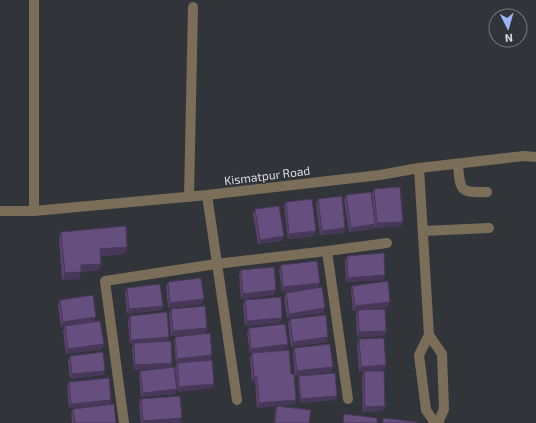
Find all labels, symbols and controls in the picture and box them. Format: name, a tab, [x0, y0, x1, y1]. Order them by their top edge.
north arrow	[488, 8, 528, 48]
text: N	[504, 32, 513, 45]
street label: Kismatpur Road	[223, 163, 311, 187]

